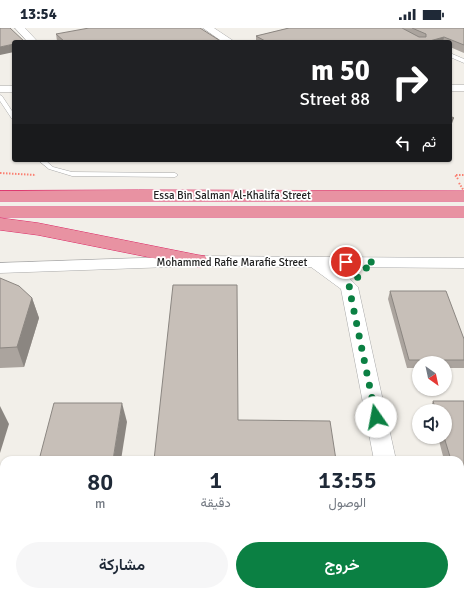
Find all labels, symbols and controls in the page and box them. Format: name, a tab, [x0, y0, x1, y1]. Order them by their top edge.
text: 13:54	[20, 5, 57, 23]
text: 50 m	[311, 54, 370, 88]
icon: right	[384, 56, 436, 108]
text: Street 88	[300, 88, 370, 110]
icon: left	[392, 132, 414, 154]
text: ثم	[422, 133, 436, 151]
street label: Essa Bin Salman Al-Khalifa Street	[153, 189, 311, 202]
pin	[329, 245, 363, 279]
icon: arrive	[335, 251, 357, 273]
street label: Mohammed Rafie Marafie Street	[157, 256, 308, 269]
north arrow	[412, 356, 452, 396]
map controls	[412, 356, 452, 444]
position arrow	[355, 396, 397, 438]
button: sound	[412, 404, 452, 444]
text: 1	[209, 465, 222, 495]
text: 13:55	[318, 465, 377, 495]
text: 80	[87, 467, 113, 497]
text: دقيقة	[201, 495, 231, 511]
text: الوصول	[329, 495, 366, 511]
text: m	[95, 496, 105, 512]
button: مشاركة	[16, 542, 228, 588]
button: خروج	[236, 542, 448, 588]

